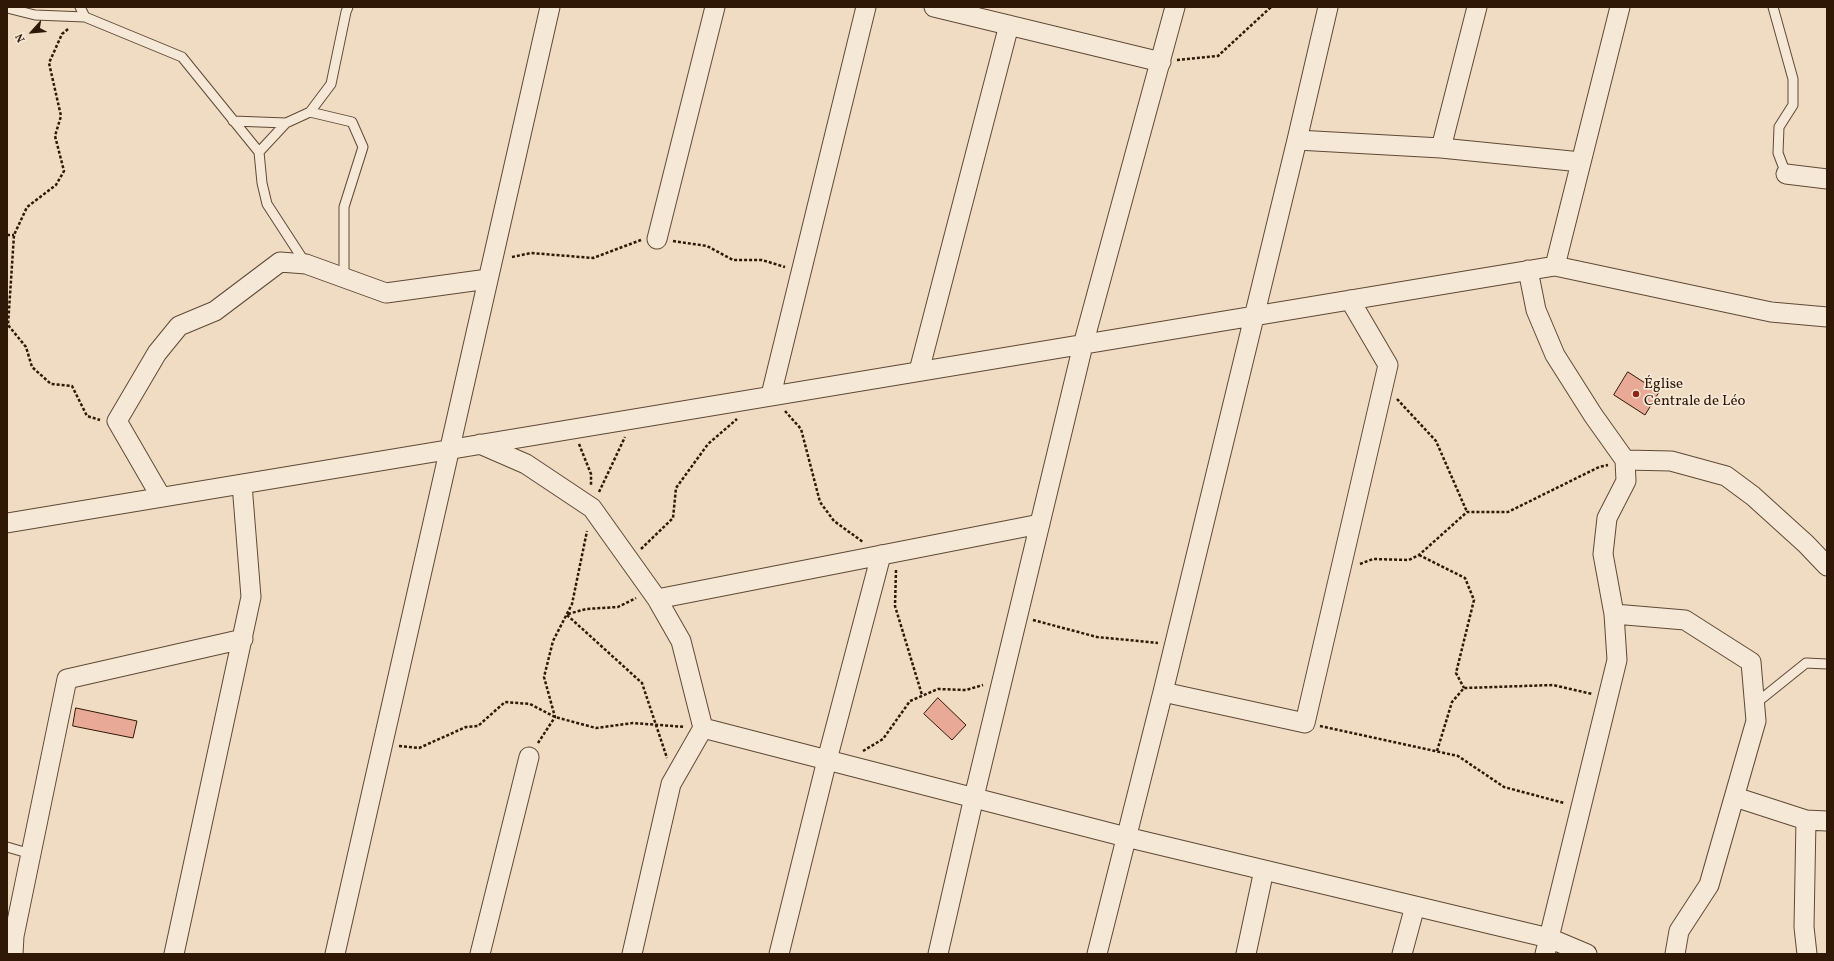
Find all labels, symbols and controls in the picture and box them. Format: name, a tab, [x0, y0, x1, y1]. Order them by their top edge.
north arrow	[12, 12, 52, 52]
text: N	[12, 31, 29, 45]
place label: Église Centrale de Léo	[1644, 376, 1746, 411]
marker: Église Centrale de Léo	[1631, 389, 1641, 399]

